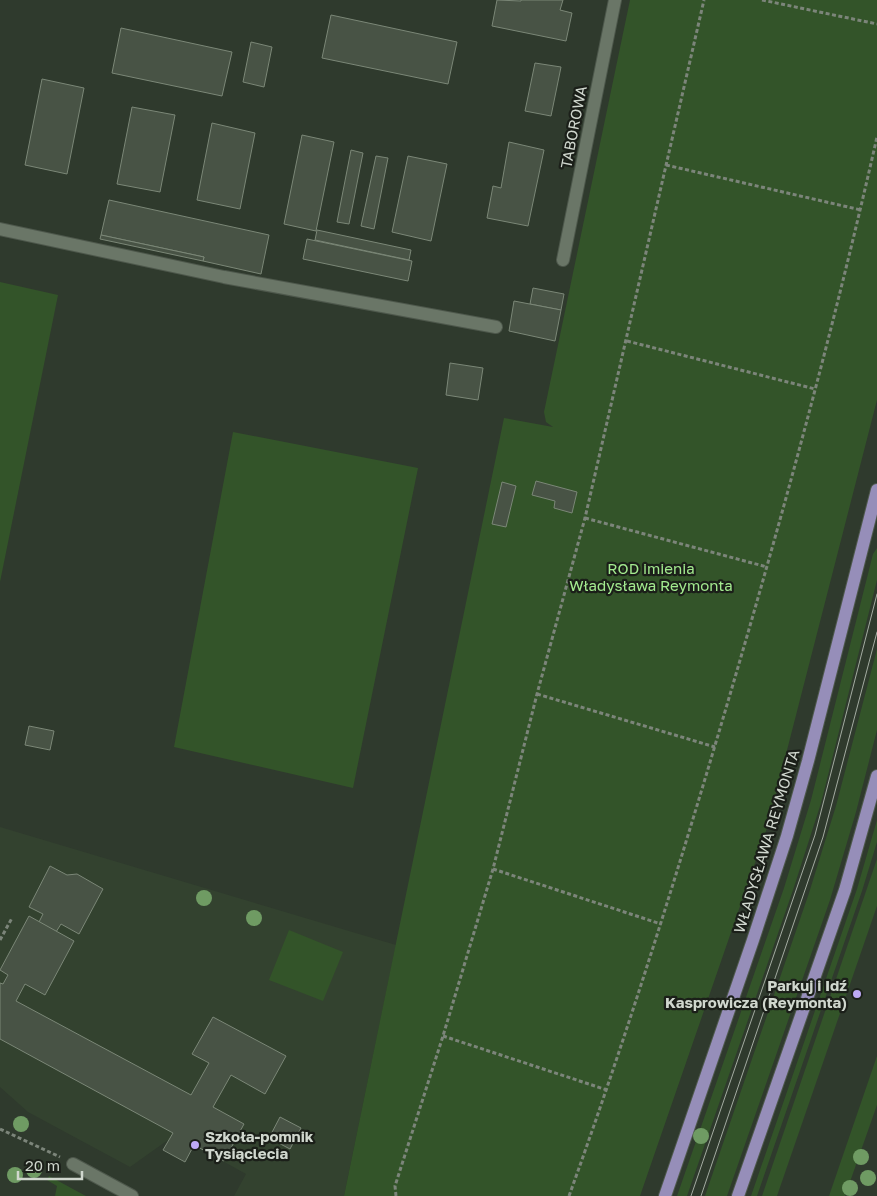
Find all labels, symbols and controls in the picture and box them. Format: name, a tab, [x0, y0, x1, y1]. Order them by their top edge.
street label: TABOROWA	[556, 84, 590, 170]
park label: ROD imienia Władysława Reymonta	[569, 559, 733, 594]
street label: WŁADYSŁAWA REYMONTA	[729, 747, 803, 935]
place label: Parkuj i Idź Kasprowicza (Reymonta)	[665, 976, 847, 1011]
marker: Parkuj i Idź Kasprowicza (Reymonta)	[851, 988, 863, 1000]
place label: Szkoła-pomnik Tysiąclecia	[205, 1127, 314, 1162]
marker: Szkoła-pomnik Tysiąclecia	[189, 1139, 201, 1151]
scale bar	[18, 1148, 81, 1180]
text: 20 m	[25, 1156, 60, 1174]

